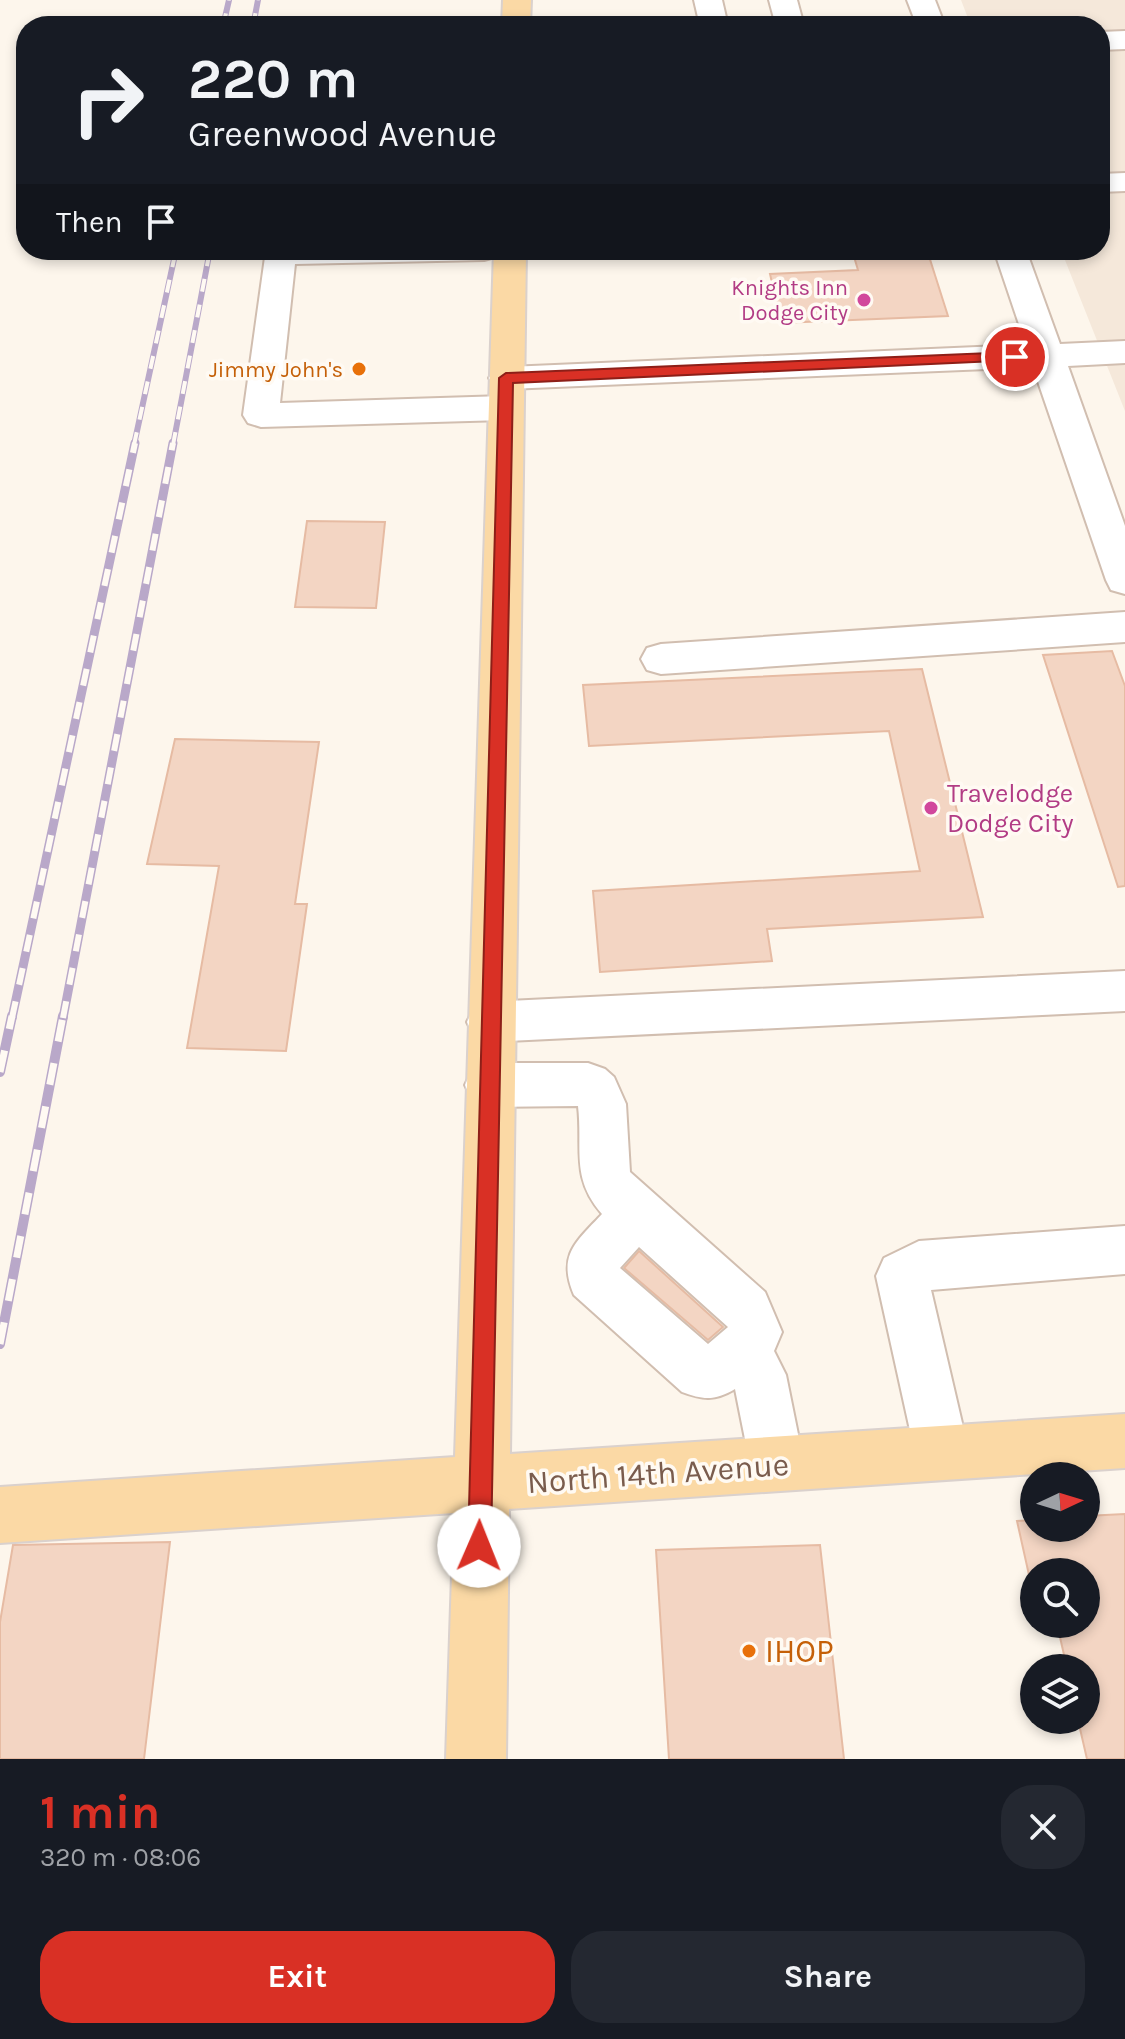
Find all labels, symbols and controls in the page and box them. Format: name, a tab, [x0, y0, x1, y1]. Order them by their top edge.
text: 220 m	[188, 46, 359, 111]
icon: right	[56, 48, 160, 152]
text: Greenwood Avenue	[188, 113, 497, 155]
icon: arrive	[139, 200, 183, 244]
text: Then	[56, 204, 123, 240]
place label: Knights Inn Dodge City	[731, 275, 848, 326]
marker: Knights Inn Dodge City	[855, 291, 873, 309]
pin	[981, 323, 1049, 391]
icon: arrive	[993, 335, 1037, 379]
place label: Jimmy John's	[209, 357, 343, 383]
marker: Jimmy John's	[350, 360, 368, 378]
place label: Travelodge Dodge City	[947, 778, 1074, 839]
marker: Travelodge Dodge City	[922, 799, 940, 817]
street label: North 14th Avenue	[526, 1446, 790, 1501]
north arrow	[1020, 1462, 1100, 1542]
map controls	[1020, 1462, 1100, 1734]
position arrow	[437, 1504, 521, 1588]
button: search	[1020, 1558, 1100, 1638]
place label: IHOP	[765, 1633, 834, 1670]
marker: IHOP	[740, 1642, 758, 1660]
button: layers	[1020, 1654, 1100, 1734]
text: 1 min	[40, 1784, 160, 1840]
button: close	[1001, 1785, 1085, 1869]
text: 320 m · 08:06	[40, 1842, 201, 1873]
button: Exit	[40, 1931, 555, 2023]
button: Share	[571, 1931, 1085, 2023]

